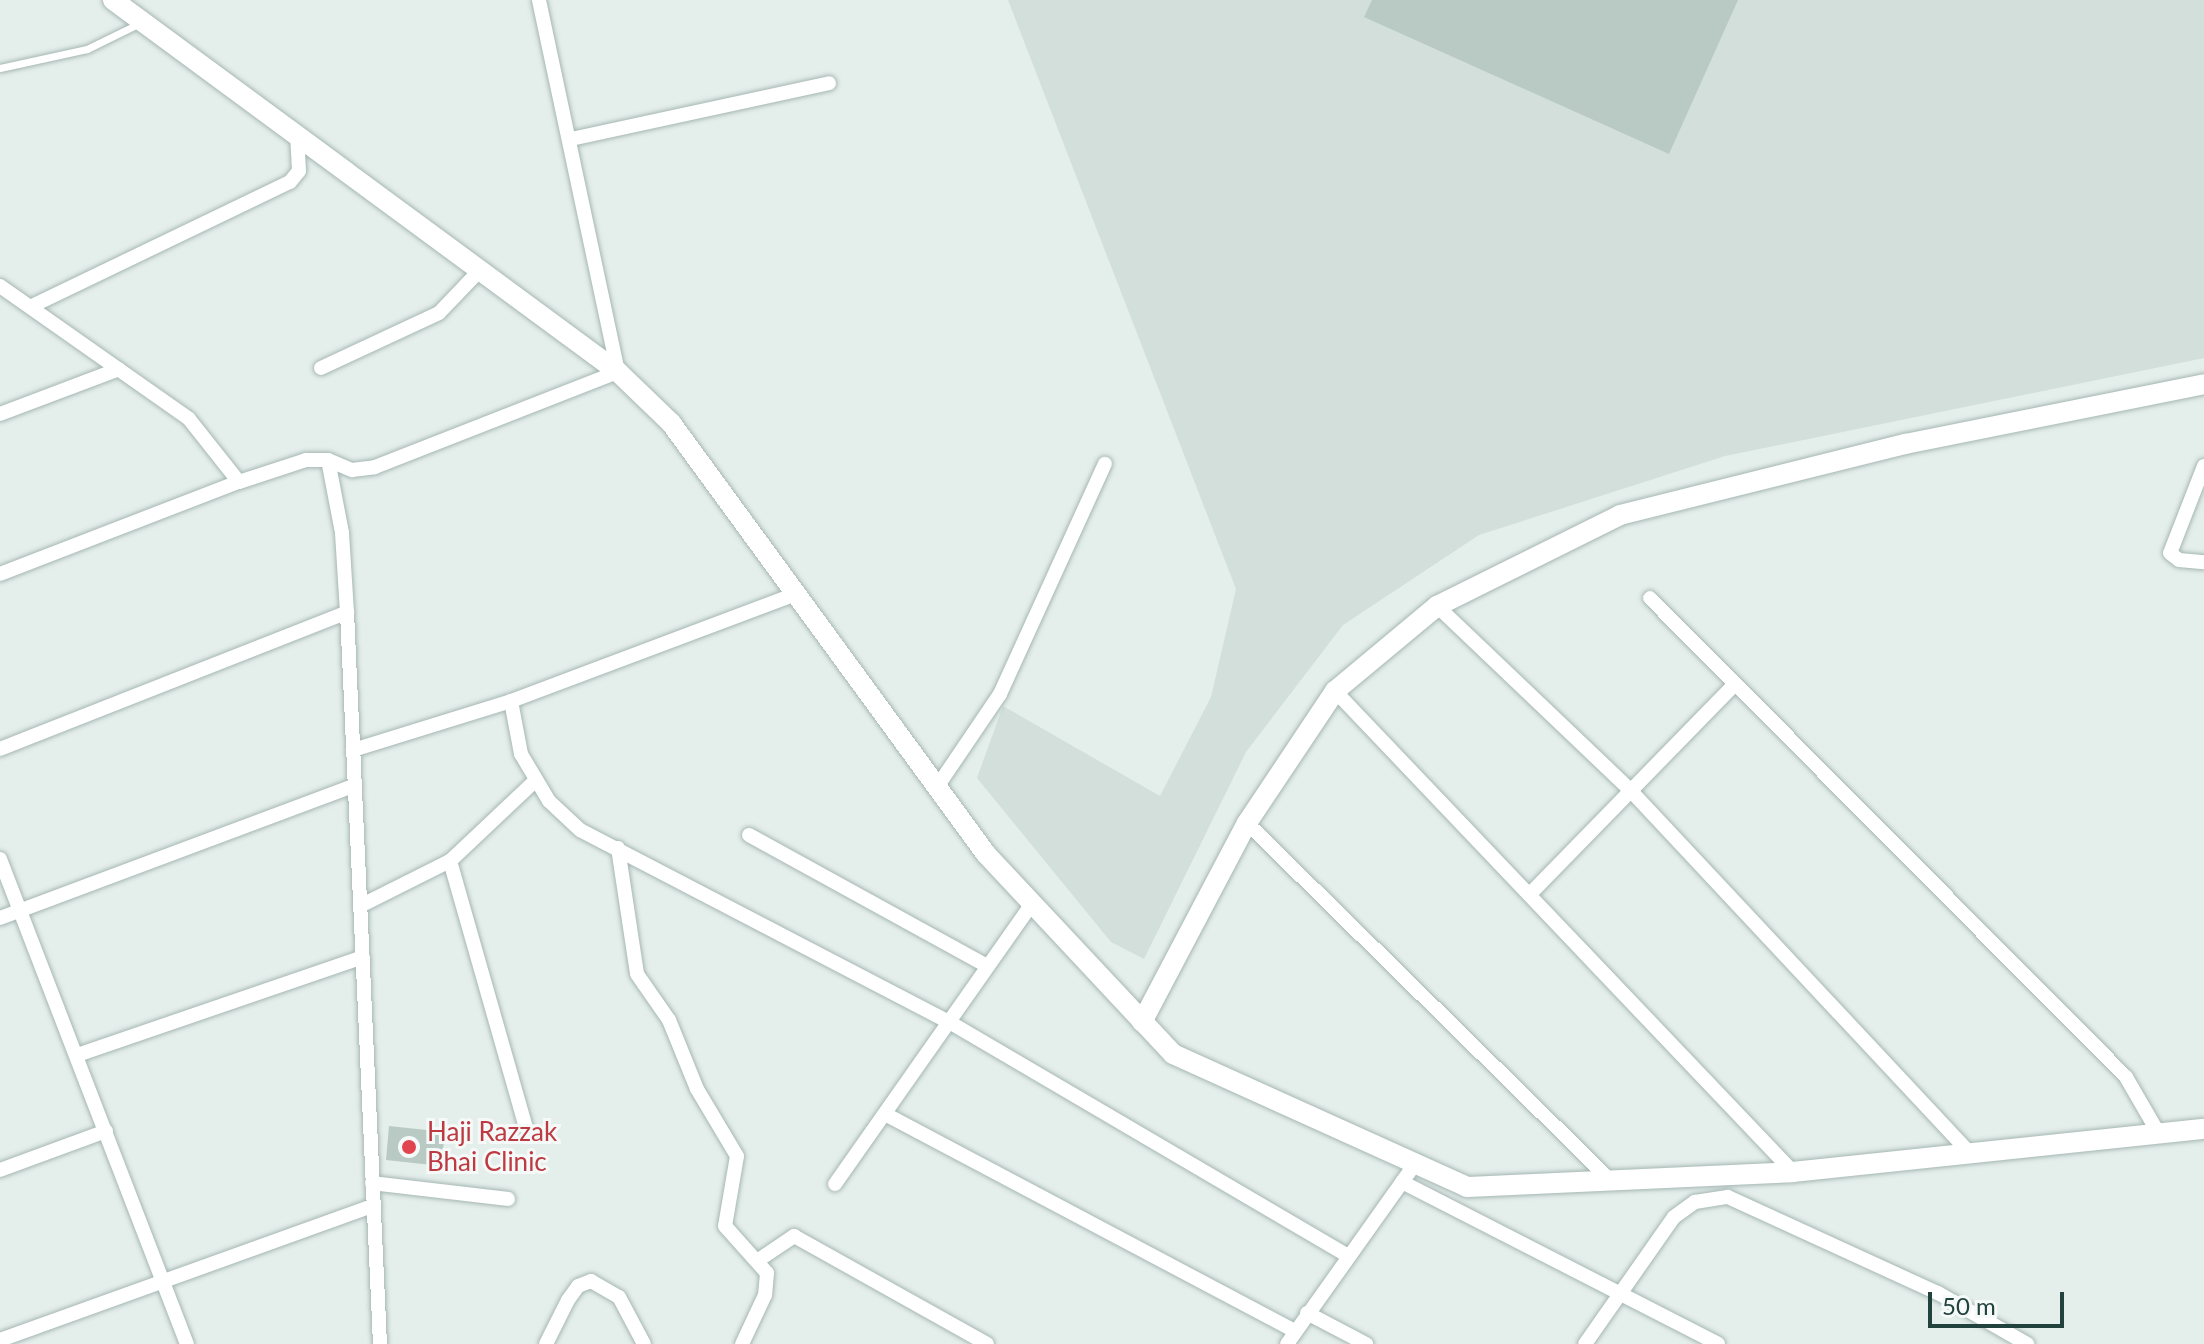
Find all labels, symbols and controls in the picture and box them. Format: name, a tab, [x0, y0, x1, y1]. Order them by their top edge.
place label: Haji Razzak Bhai Clinic	[427, 1116, 557, 1178]
marker: Haji Razzak Bhai Clinic	[398, 1136, 420, 1158]
scale bar	[1932, 1276, 2068, 1326]
text: 50 m	[1942, 1291, 1996, 1320]

